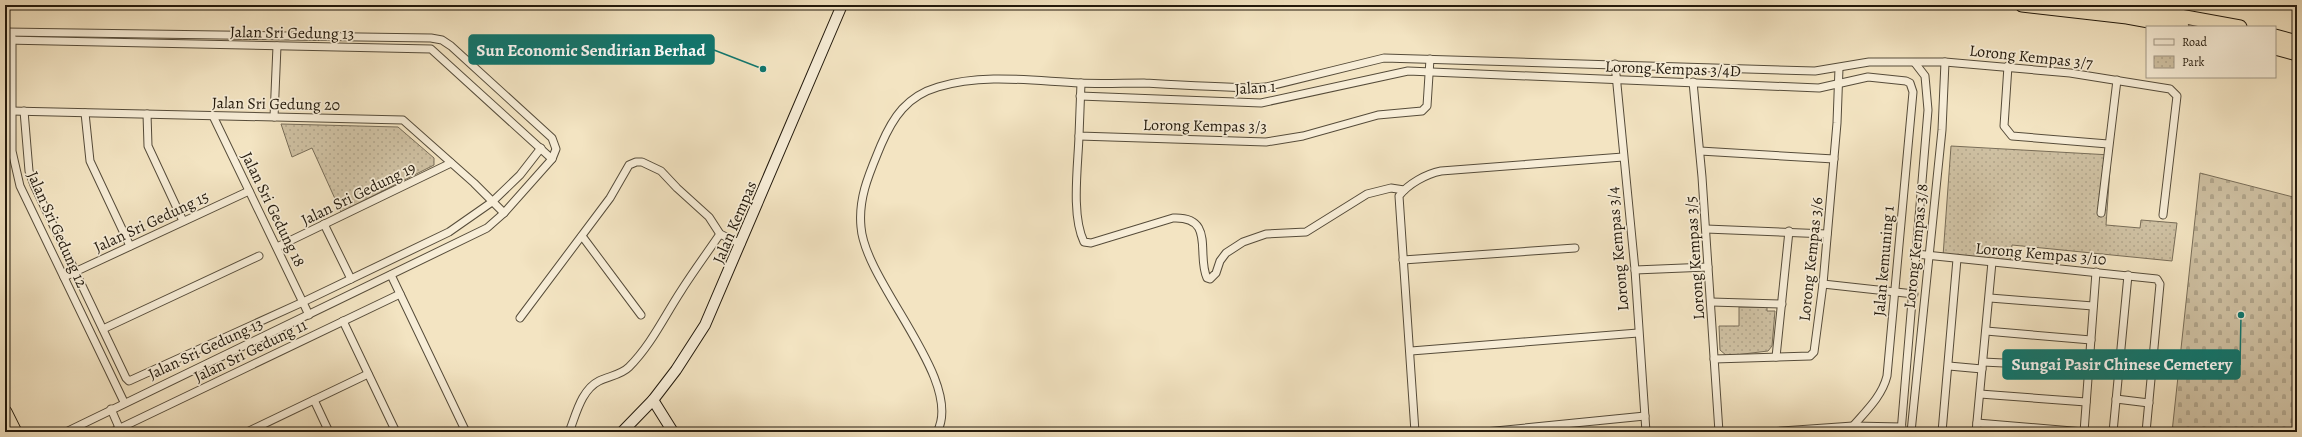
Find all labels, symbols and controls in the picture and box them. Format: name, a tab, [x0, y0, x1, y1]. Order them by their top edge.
street label: Jalan Sri Gedung 13	[230, 21, 354, 45]
legend	[2146, 26, 2276, 78]
text: Road	[2182, 34, 2208, 50]
callout: Sun Economic Sendirian Berhad	[469, 35, 714, 64]
text: Sun Economic Sendirian Berhad	[476, 39, 707, 62]
street label: Lorong Kempas 3/7	[1968, 40, 2094, 74]
text: Park	[2182, 54, 2205, 70]
street label: Lorong Kempas 3/4D	[1605, 56, 1741, 82]
street label: Jalan 1	[1234, 76, 1277, 100]
street label: Jalan Sri Gedung 20	[212, 92, 340, 116]
street label: Lorong Kempas 3/3	[1143, 114, 1267, 138]
street label: Jalan Sri Gedung 18	[236, 148, 311, 271]
street label: Jalan Sri Gedung 19	[297, 157, 419, 231]
street label: Jalan Sri Gedung 12	[22, 168, 93, 292]
street label: Jalan Kempas	[708, 178, 762, 267]
street label: Lorong Kempas 3/8	[1899, 183, 1933, 310]
street label: Jalan Sri Gedung 15	[90, 186, 213, 258]
street label: Lorong Kempas 3/4	[1602, 186, 1634, 312]
street label: Lorong Kempas 3/5	[1680, 195, 1710, 321]
street label: Lorong Kempas 3/6	[1794, 196, 1828, 322]
street label: Jalan kemuning 1	[1868, 204, 1900, 317]
street label: Lorong Kempas 3/10	[1974, 237, 2107, 271]
street label: Jalan Sri Gedung 13	[144, 313, 266, 385]
street label: Jalan Sri Gedung 11	[190, 314, 311, 388]
callout: Sungai Pasir Chinese Cemetery	[2003, 350, 2240, 379]
text: Sungai Pasir Chinese Cemetery	[2012, 353, 2233, 376]

